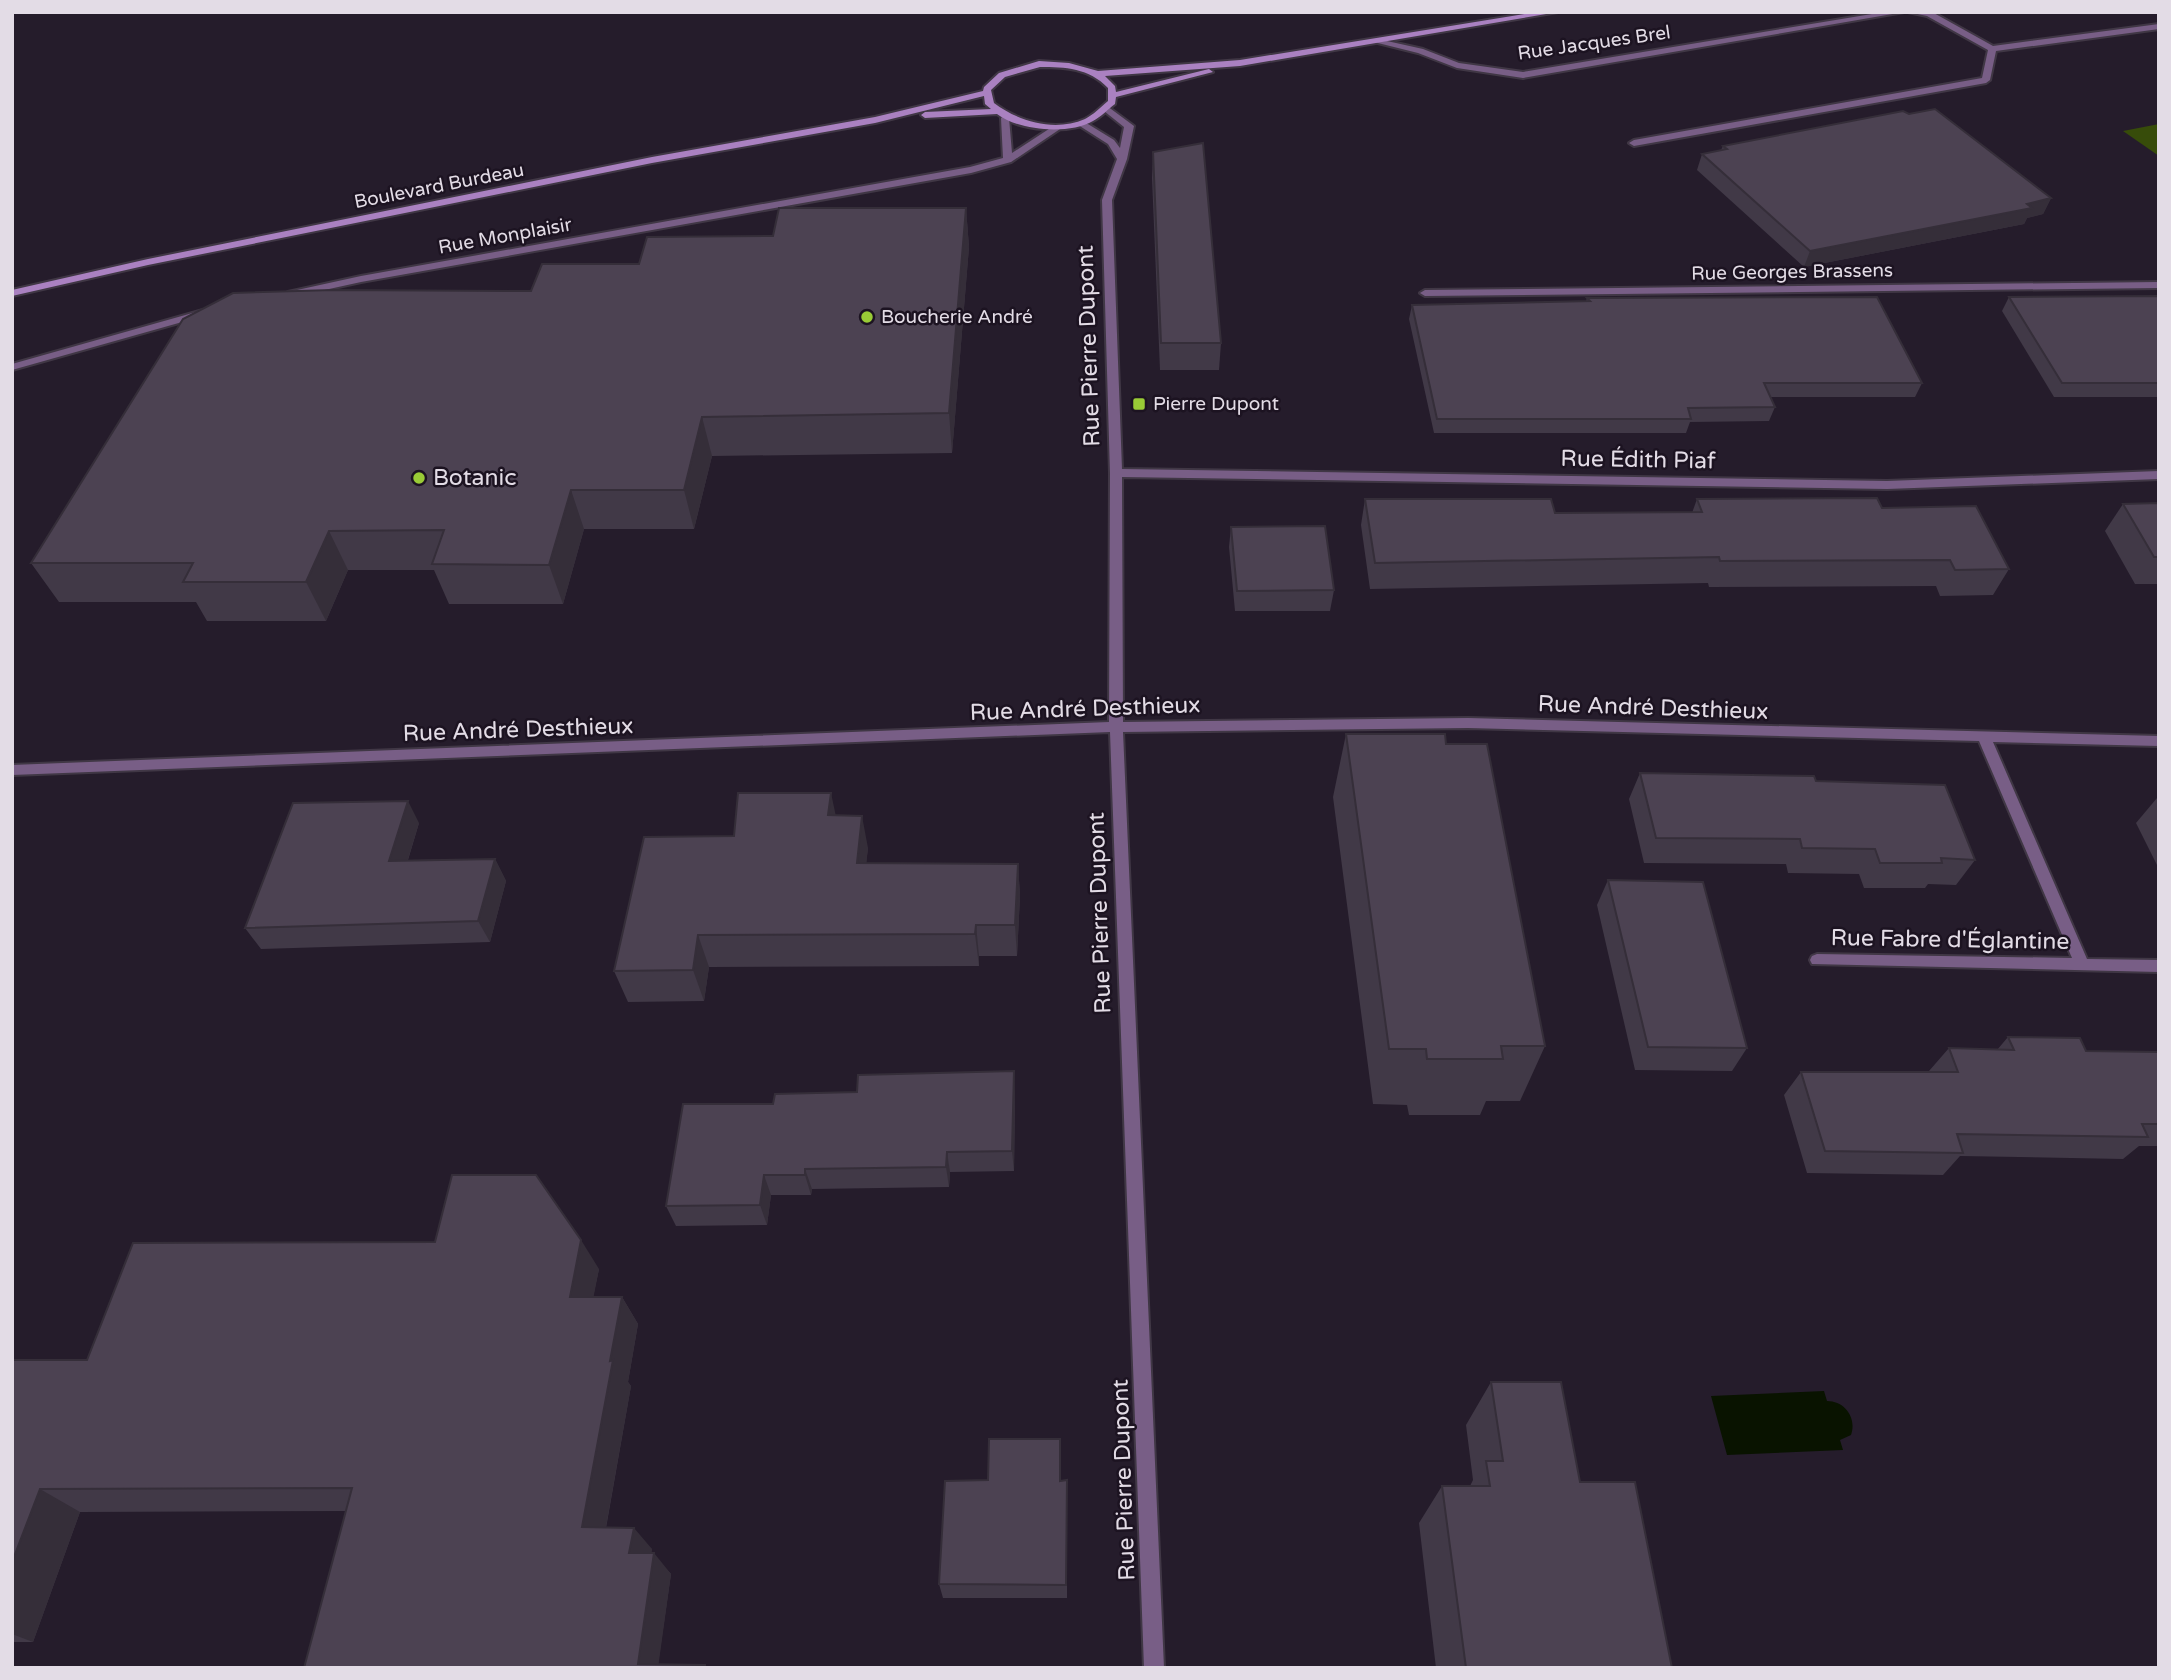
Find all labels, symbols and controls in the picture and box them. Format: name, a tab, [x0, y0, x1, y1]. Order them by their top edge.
street label: Rue Jacques Brel	[1516, 21, 1672, 65]
street label: Boulevard Burdeau	[352, 159, 526, 213]
street label: Rue Monplaisir	[436, 213, 574, 259]
street label: Rue Pierre Dupont	[1071, 244, 1107, 447]
street label: Rue Georges Brassens	[1691, 259, 1893, 285]
place label: Boucherie André	[881, 306, 1033, 328]
marker: Boucherie André	[859, 309, 875, 325]
place label: Pierre Dupont	[1153, 393, 1279, 415]
marker: Pierre Dupont	[1131, 396, 1147, 412]
street label: Rue Édith Piaf	[1560, 445, 1716, 475]
place label: Botanic	[433, 464, 516, 492]
marker: Botanic	[411, 470, 427, 486]
street label: Rue André Desthieux	[1537, 690, 1769, 726]
street label: Rue André Desthieux	[969, 691, 1201, 727]
street label: Rue André Desthieux	[402, 712, 634, 748]
street label: Rue Pierre Dupont	[1082, 811, 1118, 1014]
street label: Rue Fabre d'Églantine	[1830, 924, 2070, 956]
street label: Rue Pierre Dupont	[1106, 1378, 1142, 1581]

